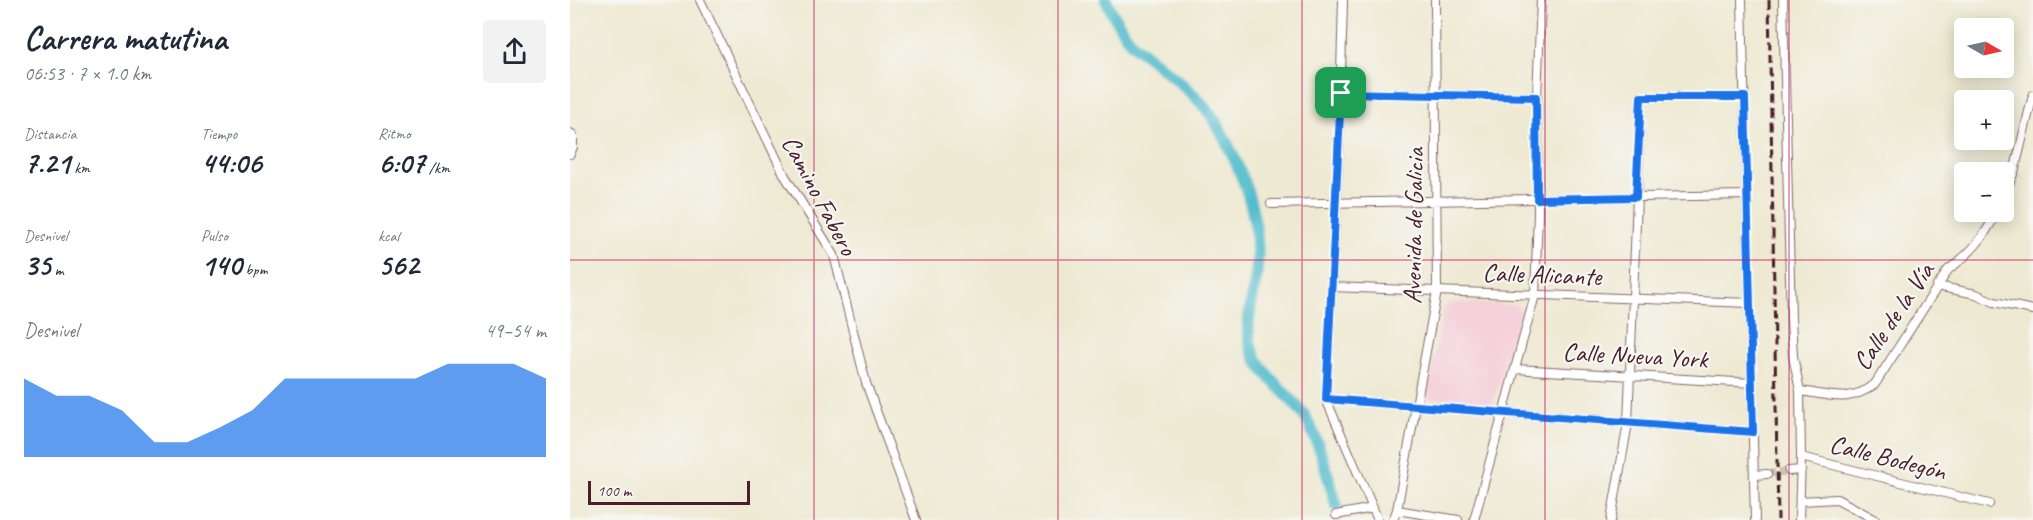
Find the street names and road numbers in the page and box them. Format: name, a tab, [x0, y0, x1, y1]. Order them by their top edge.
street label: Camino Fabero	[774, 130, 866, 262]
street label: Avenida de Galicia	[1396, 146, 1431, 304]
street label: Calle de la Vía	[1845, 255, 1942, 377]
street label: Calle Alicante	[1482, 256, 1603, 293]
street label: Calle Nueva York	[1562, 335, 1710, 376]
street label: Calle Bodegón	[1826, 427, 1951, 488]

